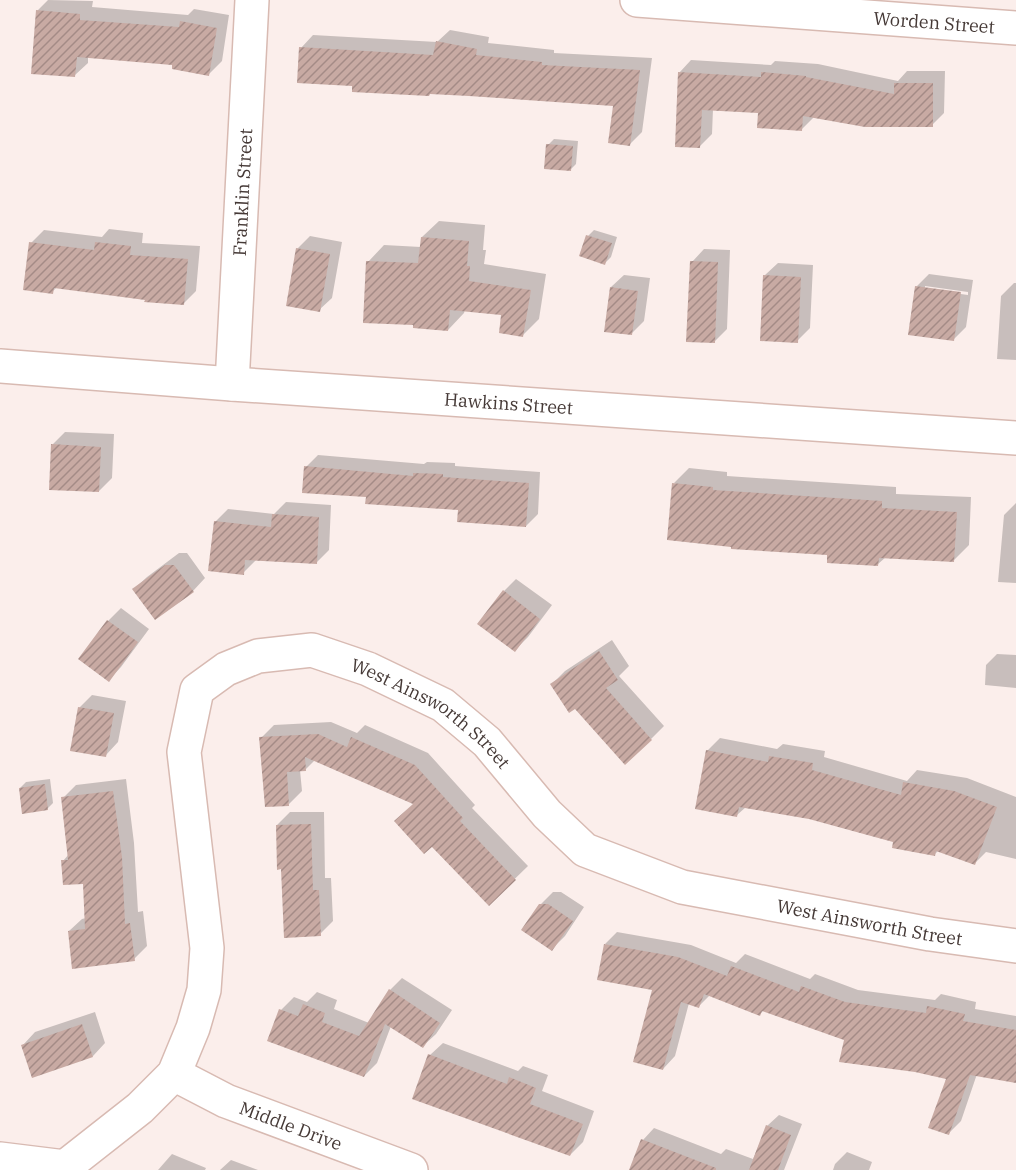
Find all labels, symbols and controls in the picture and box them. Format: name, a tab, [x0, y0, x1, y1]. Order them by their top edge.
street label: Worden Street	[873, 6, 996, 38]
street label: Franklin Street	[227, 128, 257, 257]
street label: Hawkins Street	[443, 387, 574, 419]
street label: West Ainsworth Street	[348, 653, 516, 773]
street label: West Ainsworth Street	[775, 894, 964, 950]
street label: Middle Drive	[236, 1096, 346, 1155]

